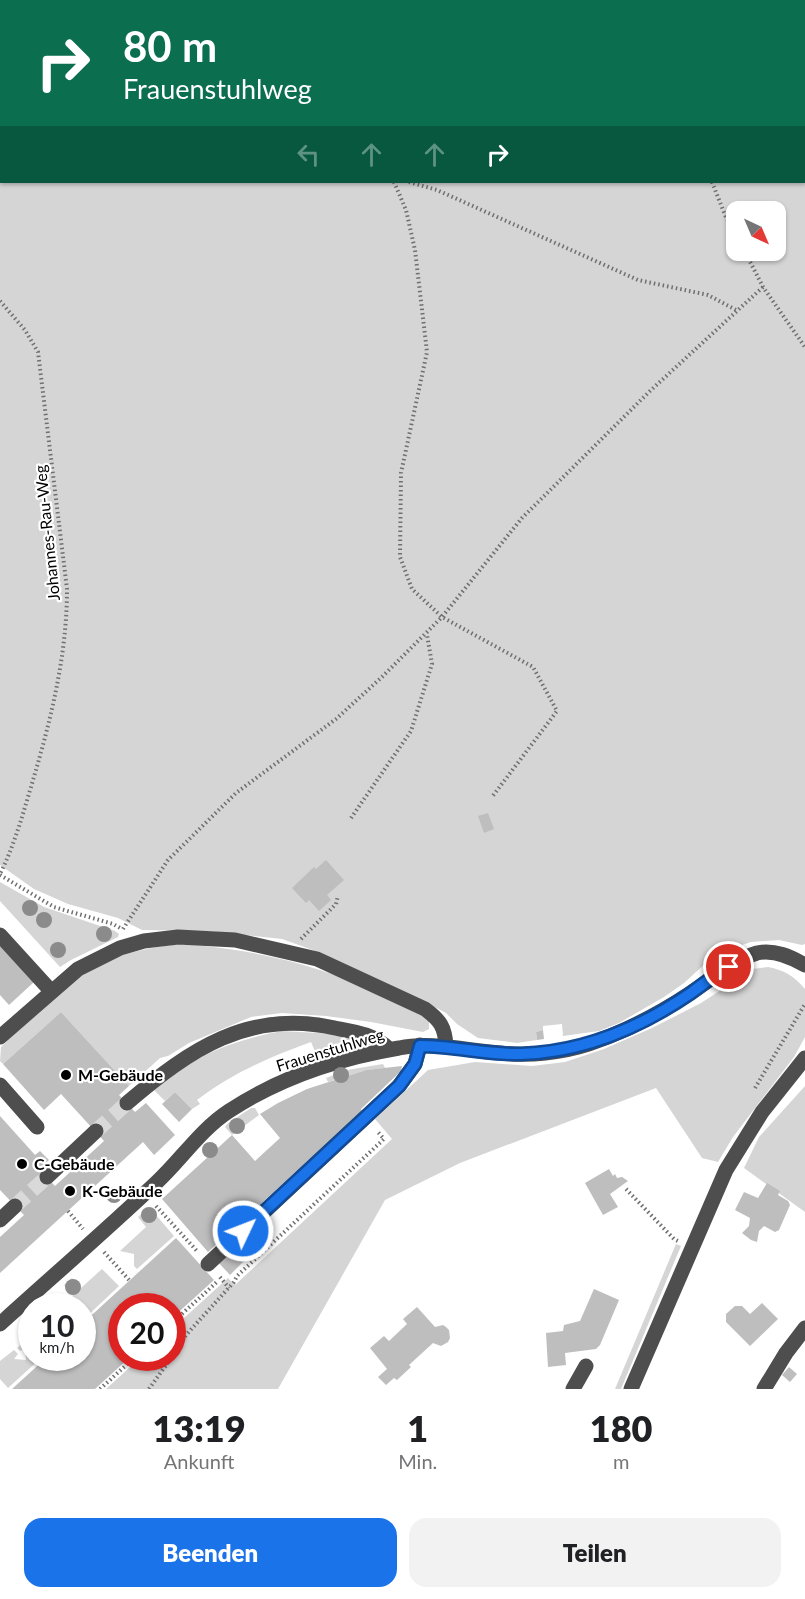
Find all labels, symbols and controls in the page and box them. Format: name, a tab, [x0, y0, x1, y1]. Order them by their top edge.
text: 80 m	[123, 21, 217, 71]
icon: right	[24, 24, 102, 102]
text: Frauenstuhlweg	[123, 72, 312, 105]
icon: left	[292, 138, 325, 171]
icon: ahead	[355, 138, 388, 171]
icon: ahead	[418, 138, 451, 171]
icon: right	[481, 138, 514, 171]
north arrow	[726, 201, 786, 261]
map controls	[726, 201, 786, 261]
street label: Johannes-Rau-Weg	[30, 464, 63, 602]
pin	[703, 941, 754, 992]
icon: arrive	[712, 950, 745, 983]
street label: Frauenstuhlweg	[274, 1024, 386, 1075]
place label: M-Gebäude	[78, 1065, 163, 1084]
marker: M-Gebäude	[59, 1068, 73, 1082]
place label: C-Gebäude	[34, 1154, 115, 1173]
marker: C-Gebäude	[15, 1157, 29, 1171]
place label: K-Gebäude	[82, 1181, 163, 1200]
marker: K-Gebäude	[63, 1184, 77, 1198]
position arrow	[211, 1199, 275, 1263]
speed limit sign: 20	[108, 1293, 186, 1371]
text: 10	[40, 1307, 74, 1343]
text: km/h	[39, 1338, 75, 1356]
text: 13:19	[153, 1406, 246, 1450]
text: 1	[407, 1406, 428, 1450]
text: 180	[590, 1406, 652, 1450]
text: Ankunft	[164, 1449, 234, 1473]
text: Min.	[398, 1449, 437, 1473]
text: m	[613, 1449, 629, 1473]
button: Beenden	[24, 1518, 397, 1587]
button: Teilen	[409, 1518, 781, 1587]

